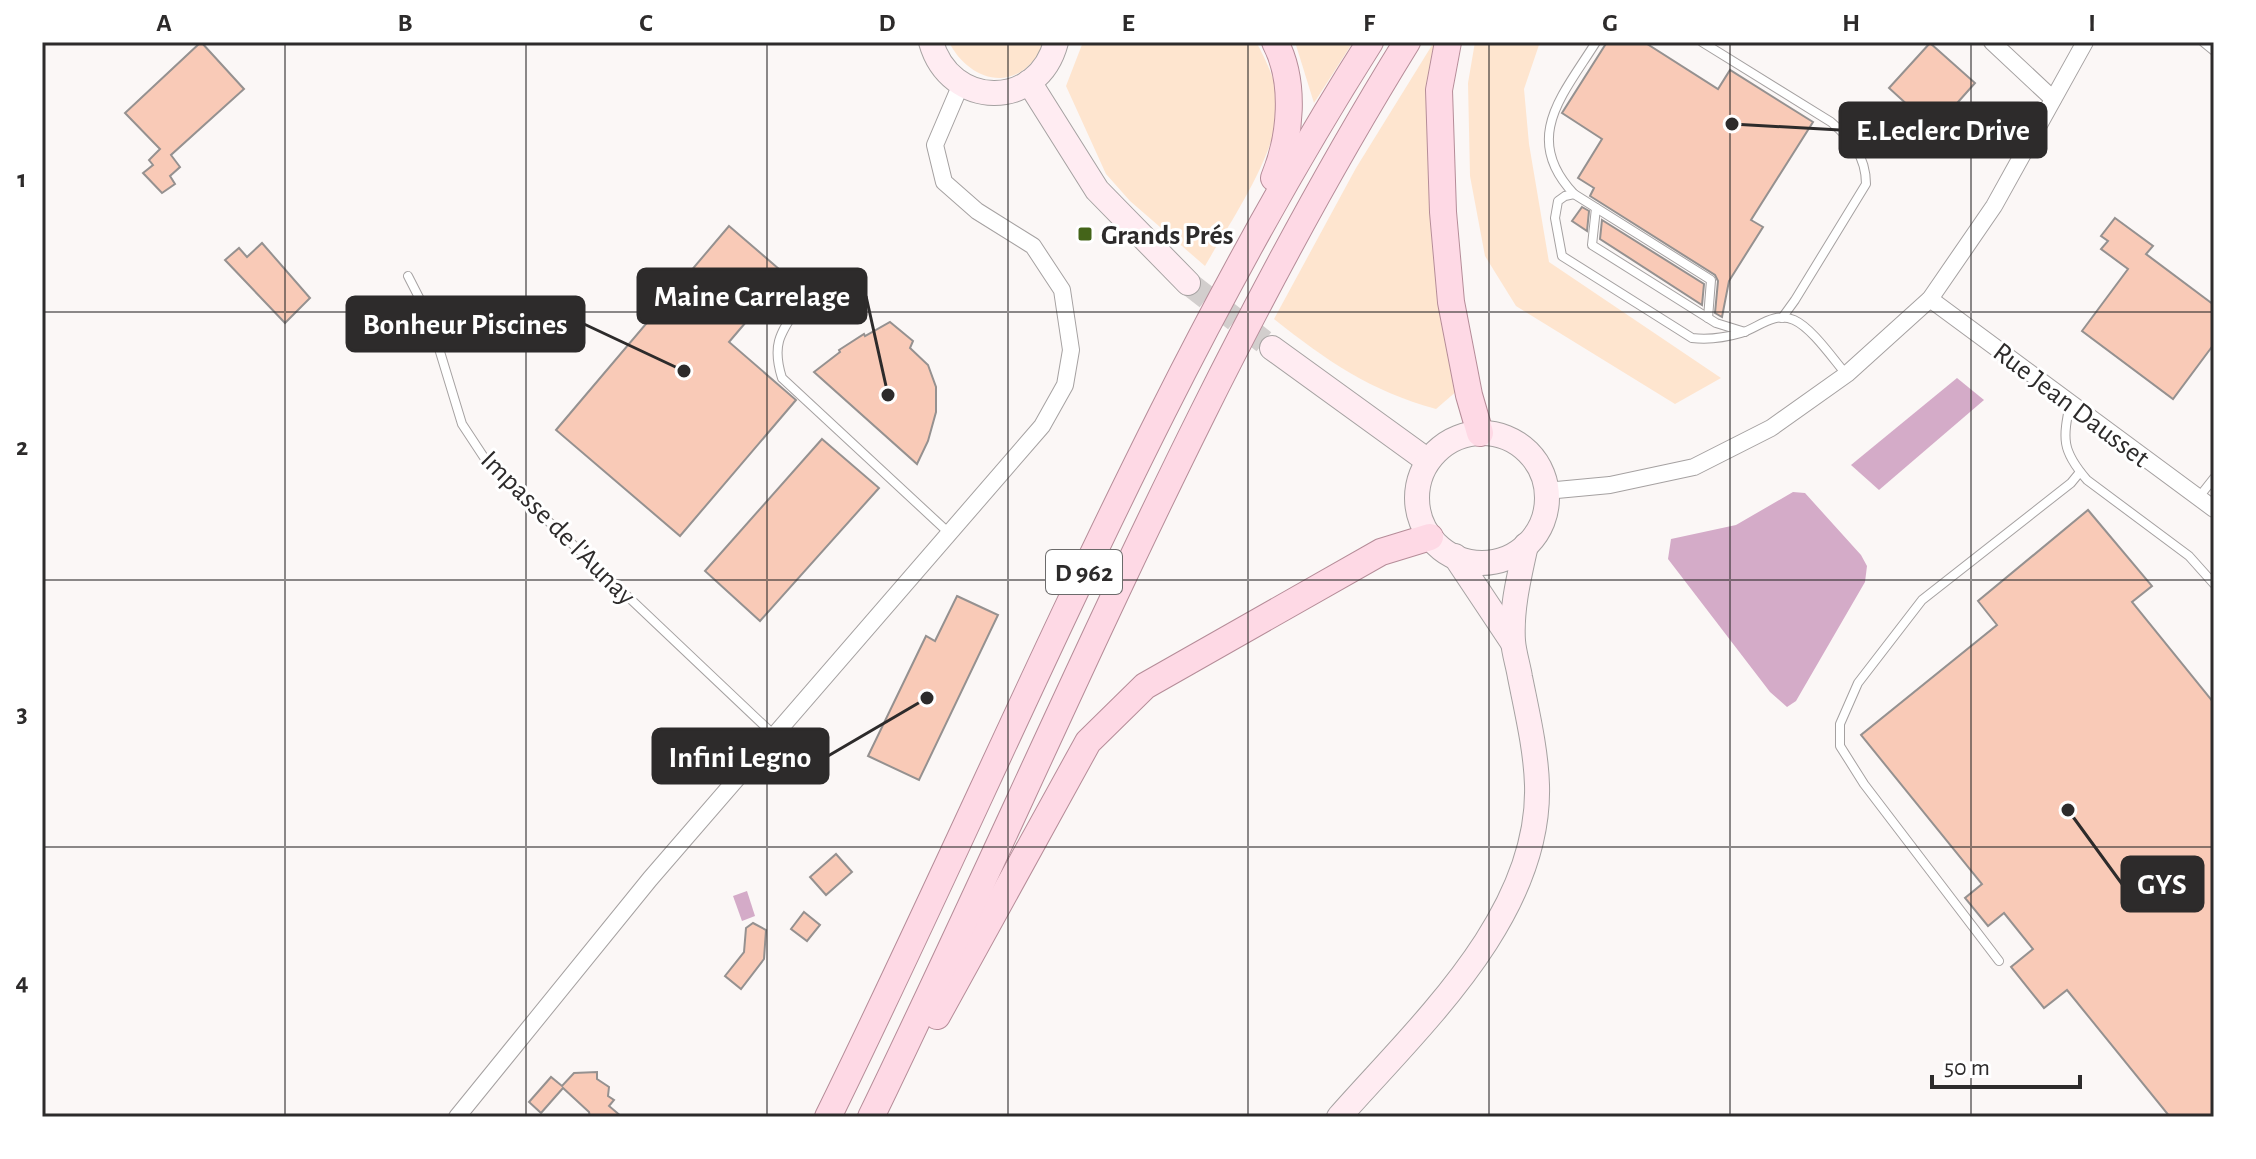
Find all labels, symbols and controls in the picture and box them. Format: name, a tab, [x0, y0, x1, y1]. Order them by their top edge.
text: A	[156, 10, 172, 36]
text: B	[397, 10, 413, 36]
text: C	[639, 10, 653, 36]
text: D	[878, 10, 896, 36]
text: E	[1121, 10, 1135, 36]
text: F	[1363, 10, 1376, 36]
text: G	[1602, 10, 1618, 36]
text: H	[1842, 10, 1860, 36]
text: I	[2088, 10, 2096, 36]
callout: E.Leclerc Drive	[1840, 103, 2046, 157]
text: E.Leclerc Drive	[1856, 116, 2030, 146]
text: 1	[17, 166, 27, 192]
place label: Grands Prés	[1101, 222, 1233, 250]
marker: Grands Prés	[1076, 225, 1094, 243]
callout: Maine Carrelage	[638, 269, 866, 323]
text: Maine Carrelage	[654, 282, 850, 312]
callout: Bonheur Piscines	[347, 297, 584, 351]
text: Bonheur Piscines	[362, 310, 568, 340]
street label: Rue Jean Dausset	[1988, 338, 2154, 473]
text: 2	[16, 434, 28, 460]
street label: Impasse de l'Aunay	[475, 446, 640, 611]
road number: D 962	[1046, 550, 1122, 594]
text: 3	[16, 701, 28, 727]
callout: Infini Legno	[653, 729, 828, 783]
text: Infini Legno	[669, 743, 811, 773]
callout: GYS	[2122, 857, 2203, 911]
text: GYS	[2137, 870, 2187, 900]
text: 4	[15, 969, 29, 995]
scale bar	[1932, 1039, 2080, 1089]
text: 50 m	[1944, 1056, 1990, 1080]

